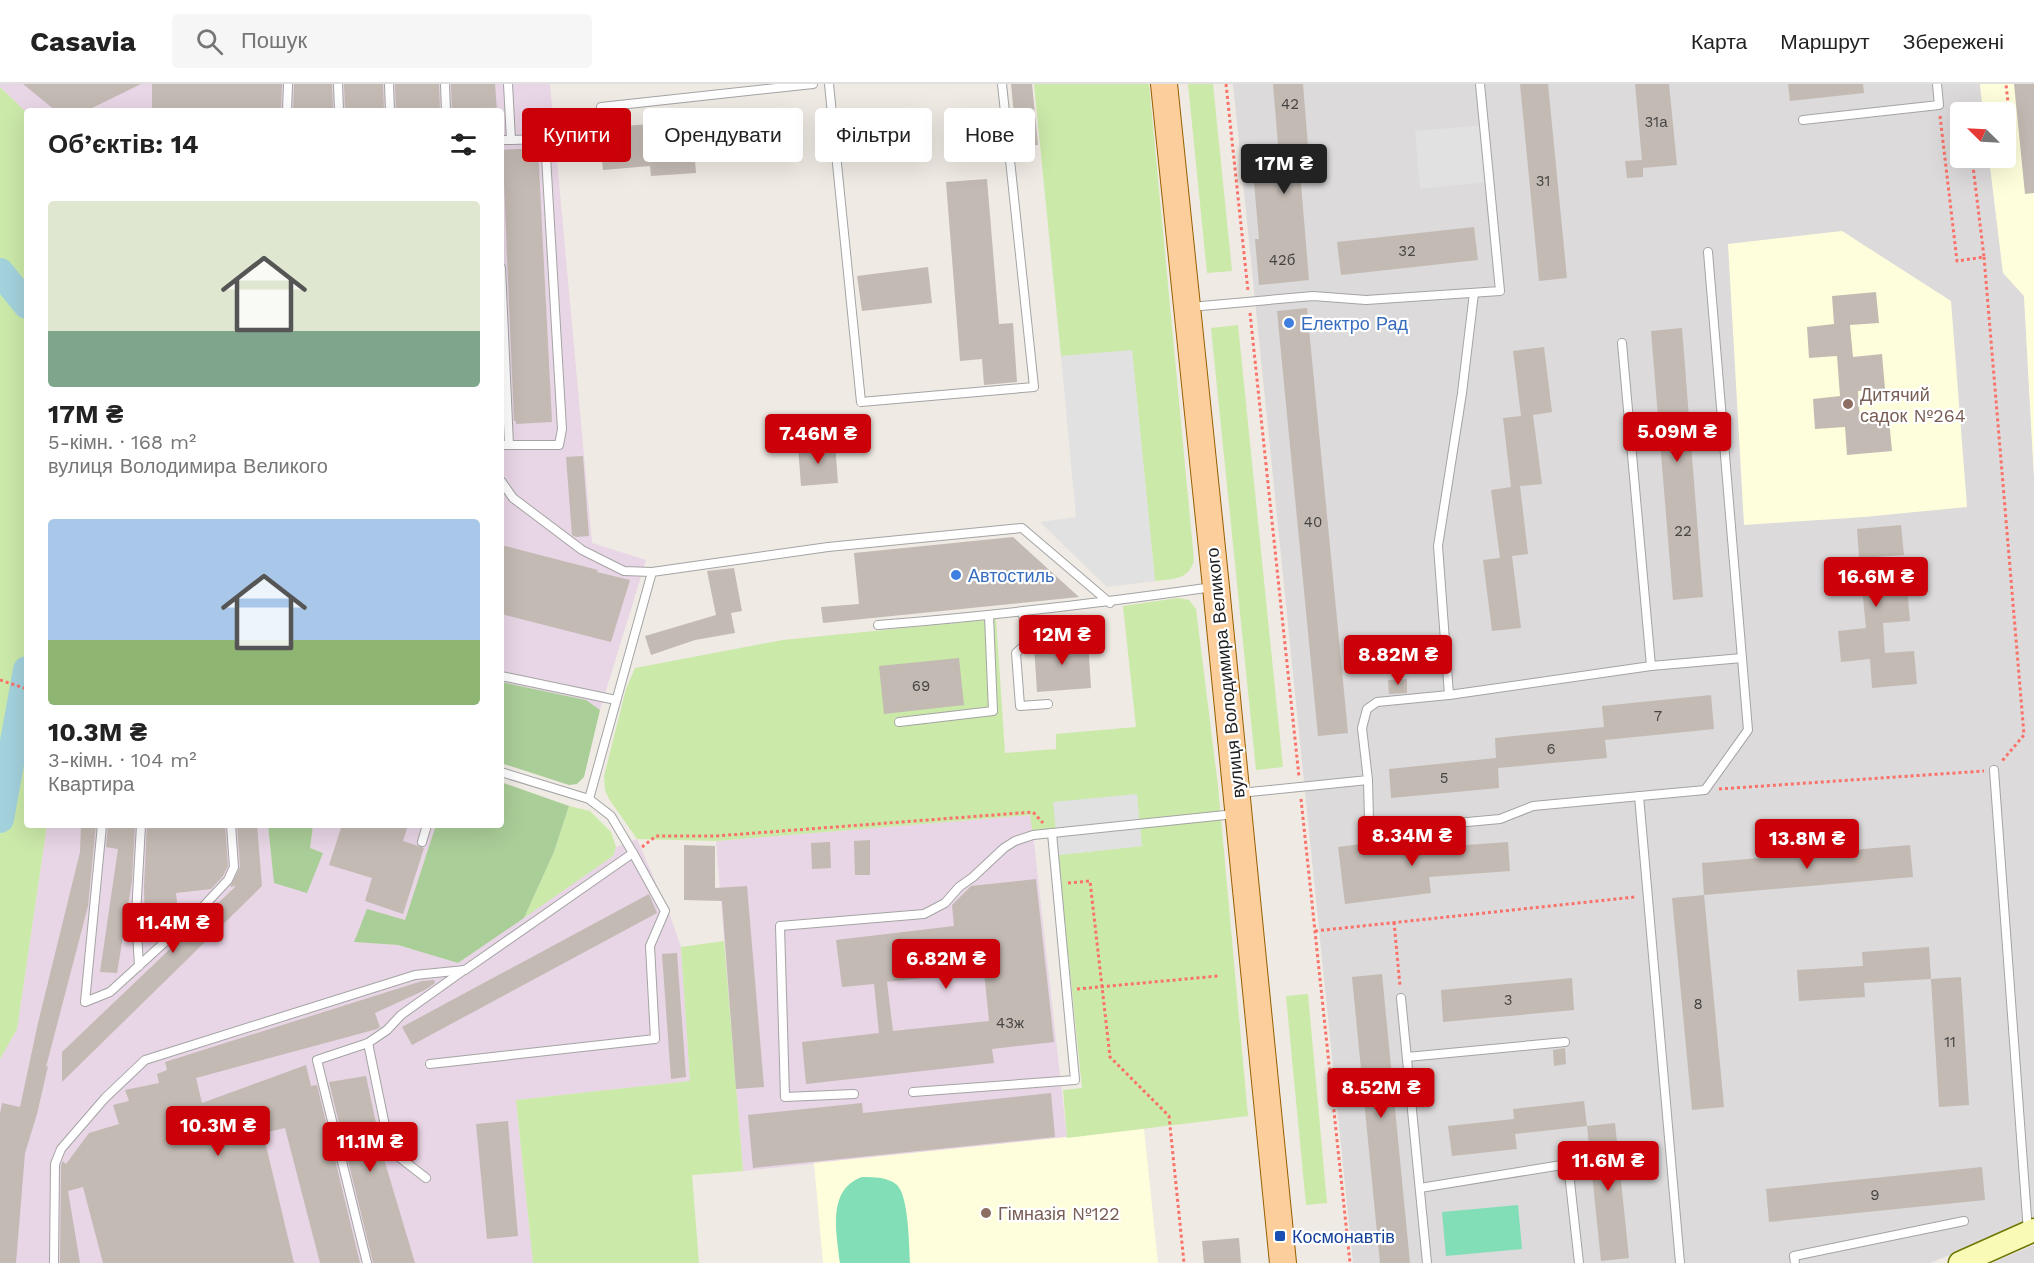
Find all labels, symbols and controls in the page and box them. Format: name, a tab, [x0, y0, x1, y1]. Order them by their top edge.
search box	[172, 14, 592, 68]
text: Casavia	[30, 25, 136, 58]
icon: search	[193, 25, 226, 58]
text: Пошук	[241, 28, 307, 53]
text: Карта	[1691, 29, 1747, 54]
text: Маршрут	[1780, 29, 1870, 54]
text: Збережені	[1903, 29, 2004, 54]
house number: 42	[1281, 95, 1299, 113]
north arrow	[1950, 102, 2016, 168]
map controls	[1950, 102, 2016, 168]
chip: Купити	[522, 108, 631, 162]
chip: Орендувати	[643, 108, 803, 162]
chip: Фільтри	[815, 108, 932, 162]
chip: Нове	[944, 108, 1035, 162]
house number: 31а	[1645, 113, 1668, 131]
icon: filters	[447, 128, 480, 161]
text: Об’єктів: 14	[48, 129, 199, 159]
pin: 17M ₴	[1242, 144, 1326, 195]
text: 17M ₴	[1255, 151, 1313, 175]
house number: 31	[1536, 172, 1550, 190]
icon: home	[210, 240, 318, 348]
house number: 32	[1398, 242, 1416, 260]
house number: 42б	[1269, 251, 1295, 269]
place label: Електро Рад	[1301, 313, 1408, 334]
marker: Електро Рад	[1282, 316, 1296, 330]
place label: Дитячий садок №264	[1860, 384, 1966, 426]
marker: Дитячий садок №264	[1841, 397, 1855, 411]
text: 17M ₴	[48, 399, 123, 429]
pin: 5.09M ₴	[1622, 412, 1732, 463]
pin: 7.46M ₴	[763, 414, 873, 465]
text: 5.09M ₴	[1637, 419, 1717, 443]
text: 7.46M ₴	[779, 421, 857, 445]
text: 5-кімн. · 168 m²	[48, 430, 196, 454]
text: вулиця Володимира Великого	[48, 454, 328, 478]
house number: 40	[1304, 513, 1322, 531]
house number: 22	[1674, 522, 1692, 540]
street label: вулиця Володимира Великого	[1201, 547, 1249, 799]
pin: 16.6M ₴	[1821, 557, 1931, 608]
icon: home	[210, 558, 318, 666]
text: 16.6M ₴	[1838, 564, 1914, 588]
place label: Автостиль	[968, 565, 1054, 586]
marker: Автостиль	[949, 568, 963, 582]
pin: 12M ₴	[1020, 615, 1104, 666]
text: 12M ₴	[1033, 622, 1091, 646]
pin: 8.82M ₴	[1343, 635, 1453, 686]
text: 8.82M ₴	[1358, 642, 1438, 666]
house number: 69	[912, 677, 930, 695]
house number: 7	[1654, 707, 1662, 725]
text: 10.3M ₴	[48, 717, 147, 747]
house number: 6	[1546, 740, 1556, 758]
text: 3-кімн. · 104 m²	[48, 748, 197, 772]
house number: 5	[1440, 769, 1448, 787]
text: Квартира	[48, 772, 134, 796]
pin: 8.34M ₴	[1357, 816, 1467, 867]
pin: 13.8M ₴	[1752, 819, 1862, 870]
text: 8.34M ₴	[1372, 823, 1452, 847]
text: 13.8M ₴	[1769, 826, 1845, 850]
pin: 11.4M ₴	[118, 903, 228, 954]
text: 11.4M ₴	[136, 910, 210, 934]
pin: 6.82M ₴	[891, 939, 1001, 990]
text: 6.82M ₴	[906, 946, 986, 970]
house number: 3	[1504, 991, 1512, 1009]
house number: 8	[1693, 995, 1703, 1013]
house number: 43ж	[996, 1014, 1024, 1032]
house number: 11	[1944, 1033, 1956, 1051]
pin: 8.52M ₴	[1326, 1068, 1436, 1119]
text: 8.52M ₴	[1341, 1075, 1421, 1099]
pin: 10.3M ₴	[163, 1106, 273, 1157]
text: 10.3M ₴	[180, 1113, 256, 1137]
pin: 11.1M ₴	[315, 1122, 425, 1173]
text: 11.1M ₴	[337, 1129, 403, 1153]
pin: 11.6M ₴	[1553, 1141, 1663, 1192]
text: 11.6M ₴	[1572, 1148, 1644, 1172]
house number: 9	[1870, 1186, 1880, 1204]
place label: Гімназія №122	[998, 1203, 1120, 1224]
marker: Гімназія №122	[979, 1206, 993, 1220]
place label: Космонавтів	[1292, 1226, 1395, 1247]
marker: Космонавтів	[1273, 1229, 1287, 1243]

